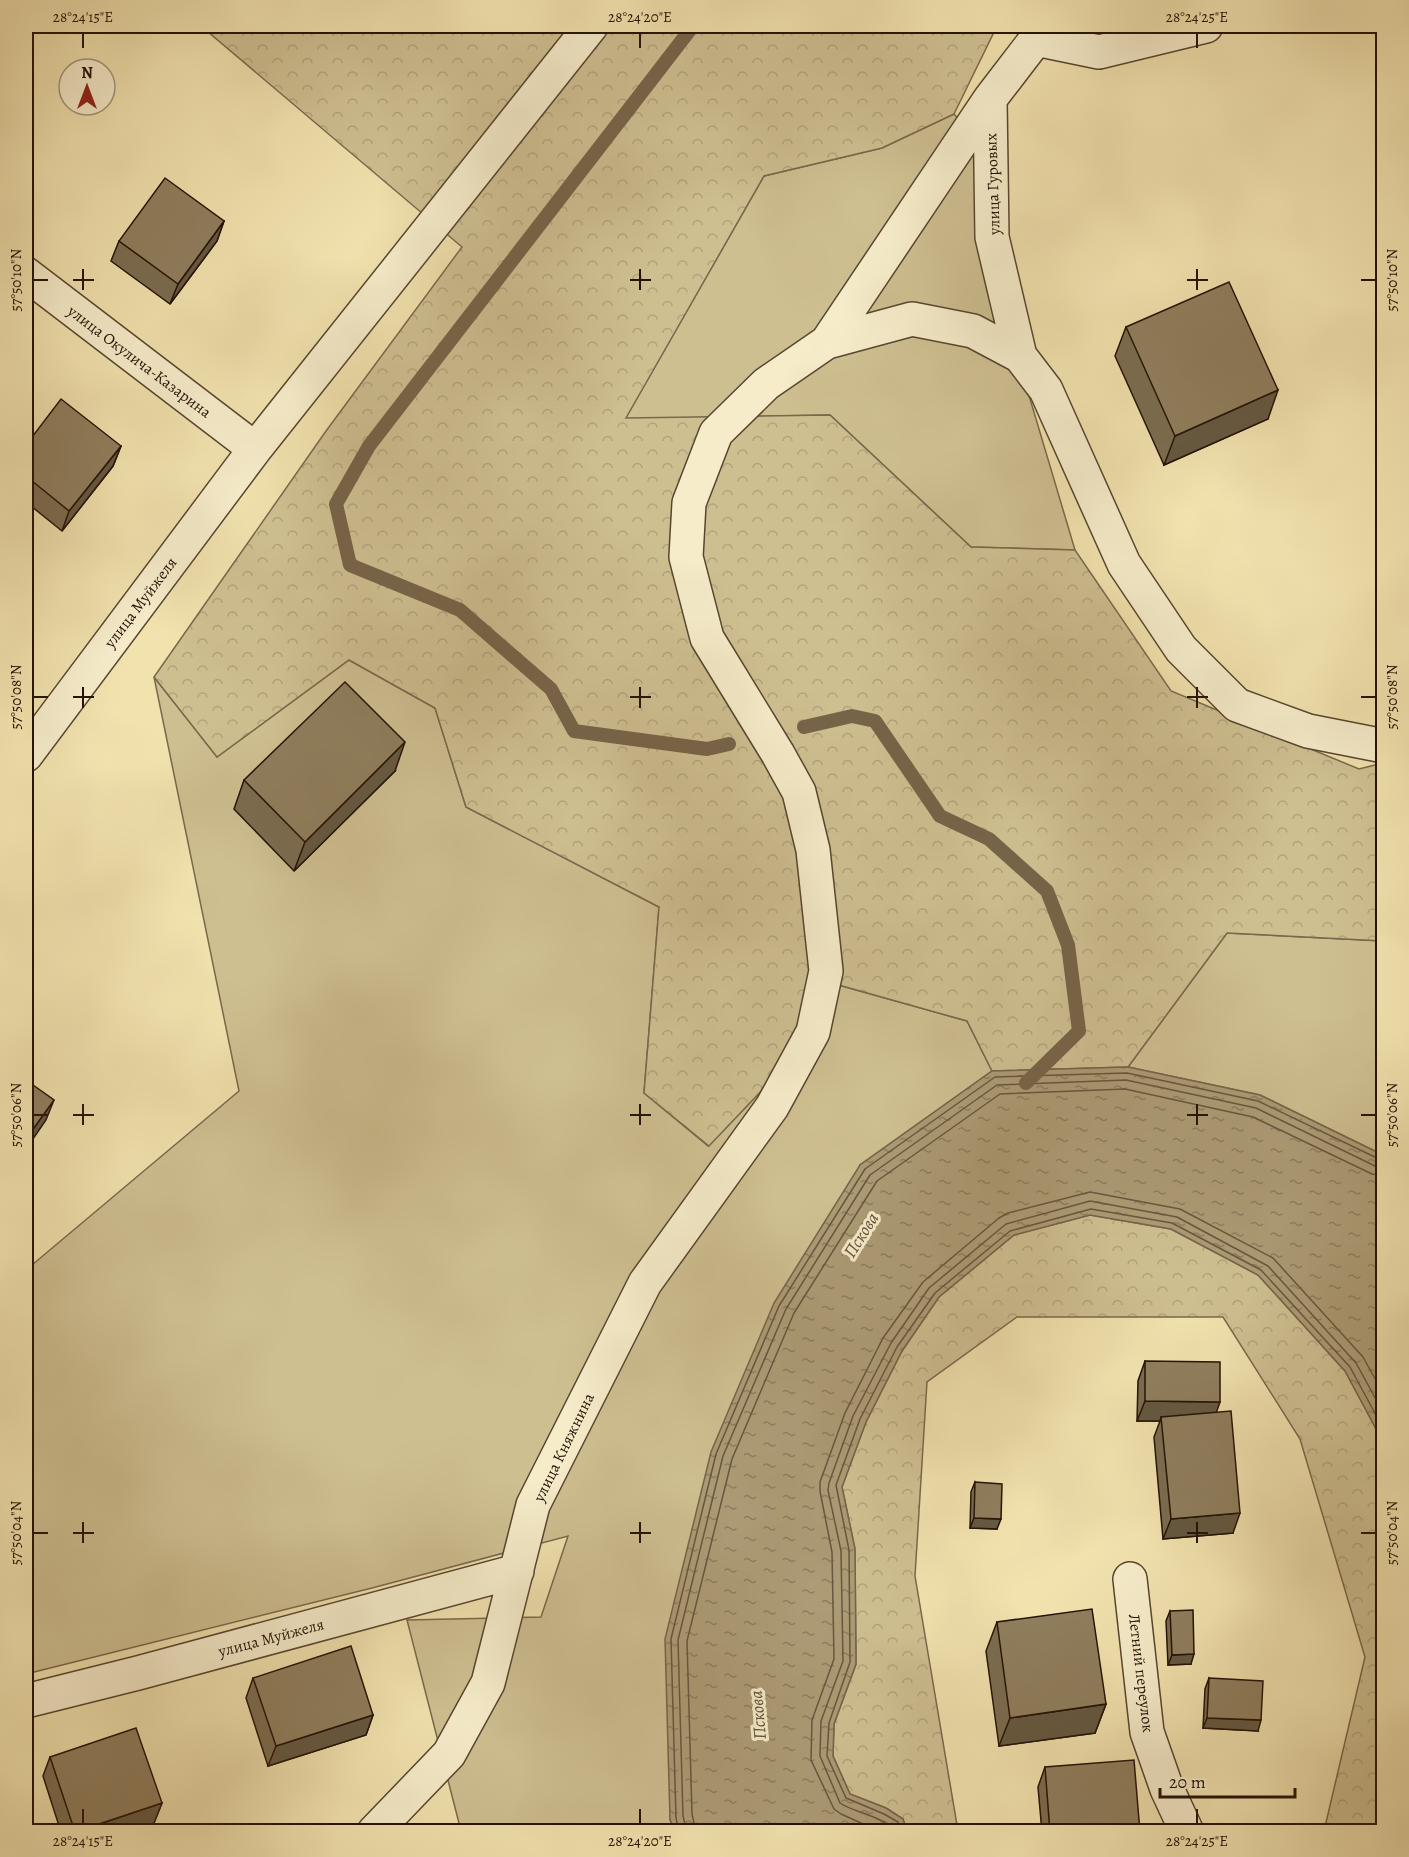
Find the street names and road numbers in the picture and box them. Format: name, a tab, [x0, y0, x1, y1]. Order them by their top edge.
street label: улица Гуровых	[980, 133, 1006, 236]
street label: улица Окулича-Казарина	[62, 300, 216, 424]
street label: улица Муйжеля	[99, 552, 182, 653]
street label: улица Княжнина	[528, 1389, 600, 1506]
street label: улица Муйжеля	[215, 1613, 327, 1663]
street label: Летний переулок	[1123, 1613, 1159, 1734]

